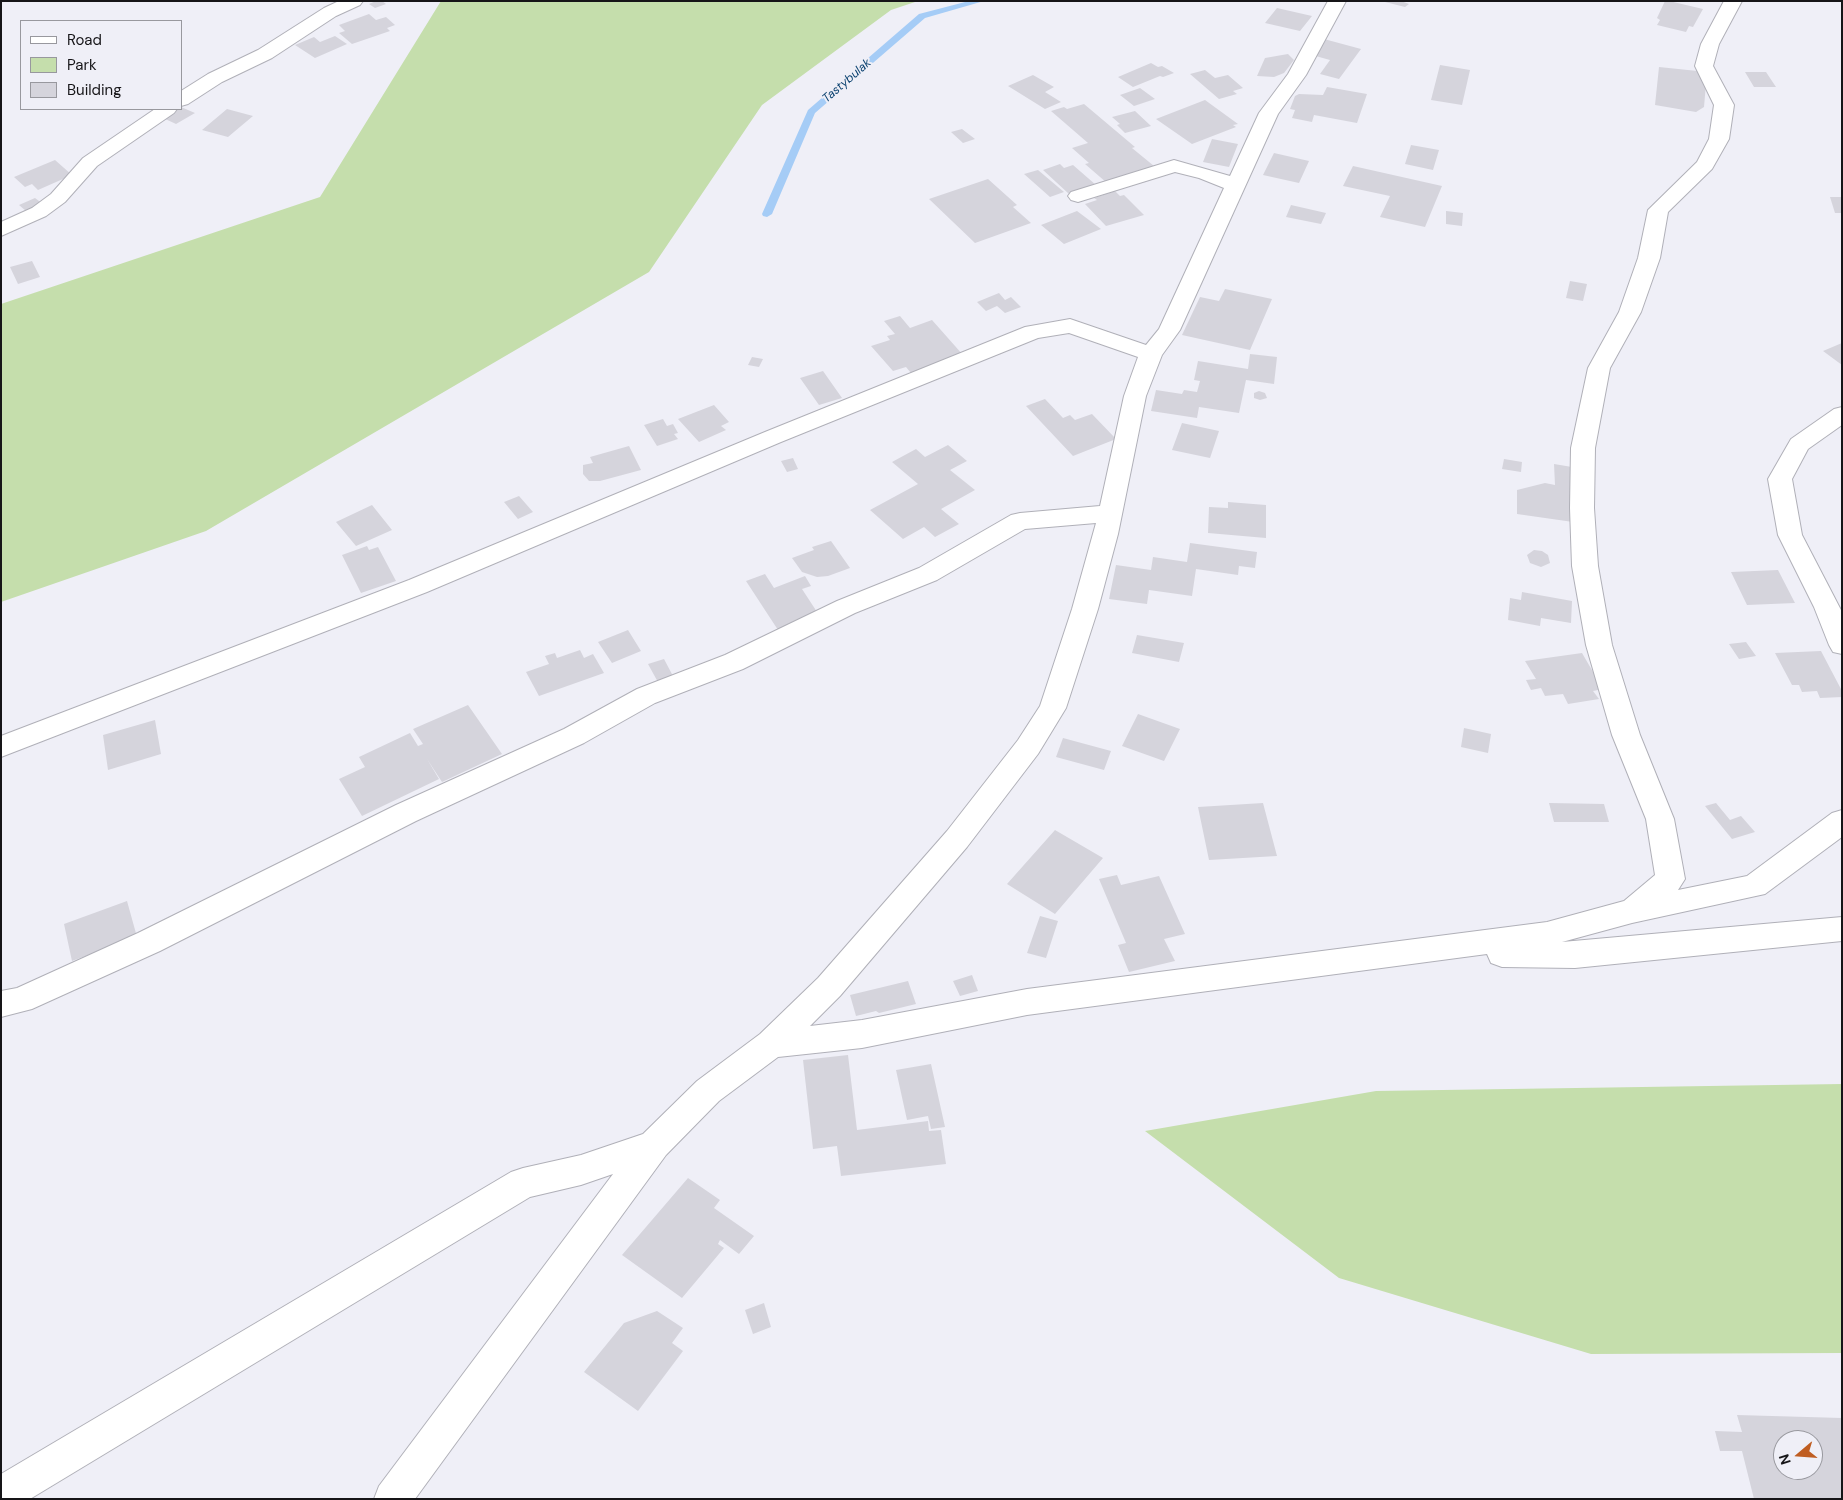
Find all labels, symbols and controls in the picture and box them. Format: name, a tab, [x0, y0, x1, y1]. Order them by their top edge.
legend	[20, 20, 182, 110]
text: Road	[67, 30, 102, 50]
text: Park	[67, 55, 97, 75]
water label: Tastybulak	[820, 56, 874, 106]
text: Building	[67, 80, 122, 100]
north arrow	[1773, 1430, 1823, 1480]
text: N	[1775, 1452, 1795, 1467]

